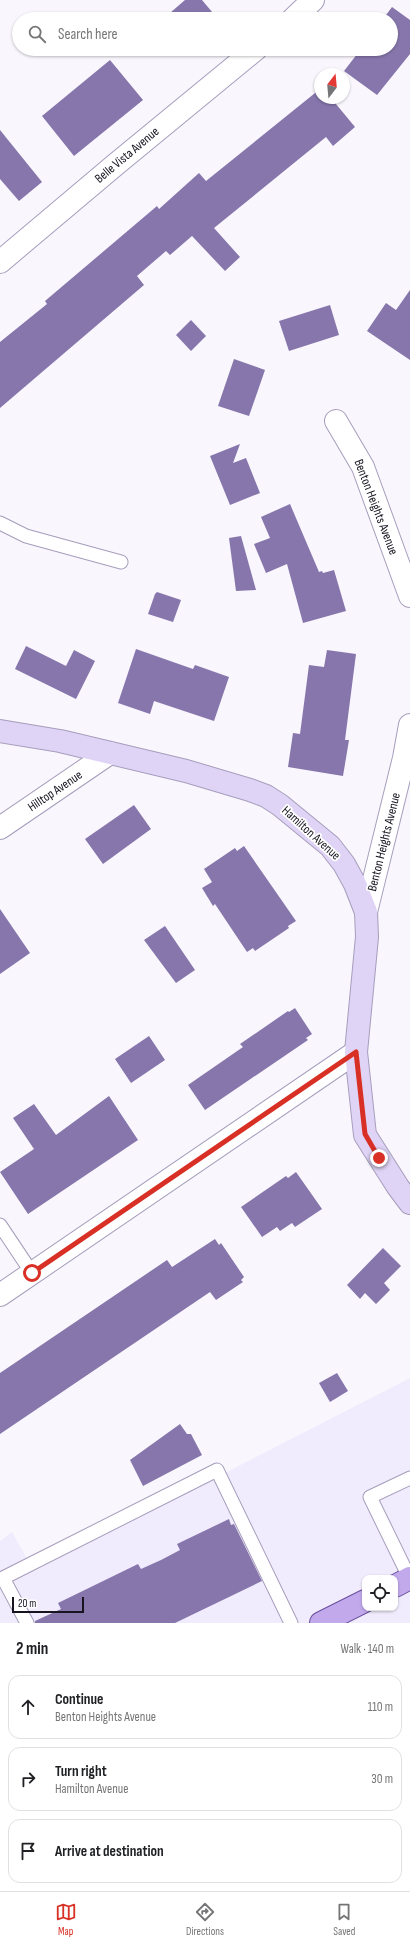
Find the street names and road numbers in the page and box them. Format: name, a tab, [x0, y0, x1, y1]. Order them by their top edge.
street label: Belle Vista Avenue	[92, 124, 162, 186]
street label: Benton Heights Avenue	[350, 457, 402, 557]
street label: Hilltop Avenue	[25, 767, 85, 815]
street label: Benton Heights Avenue	[364, 791, 404, 893]
street label: Hamilton Avenue	[278, 802, 344, 864]

